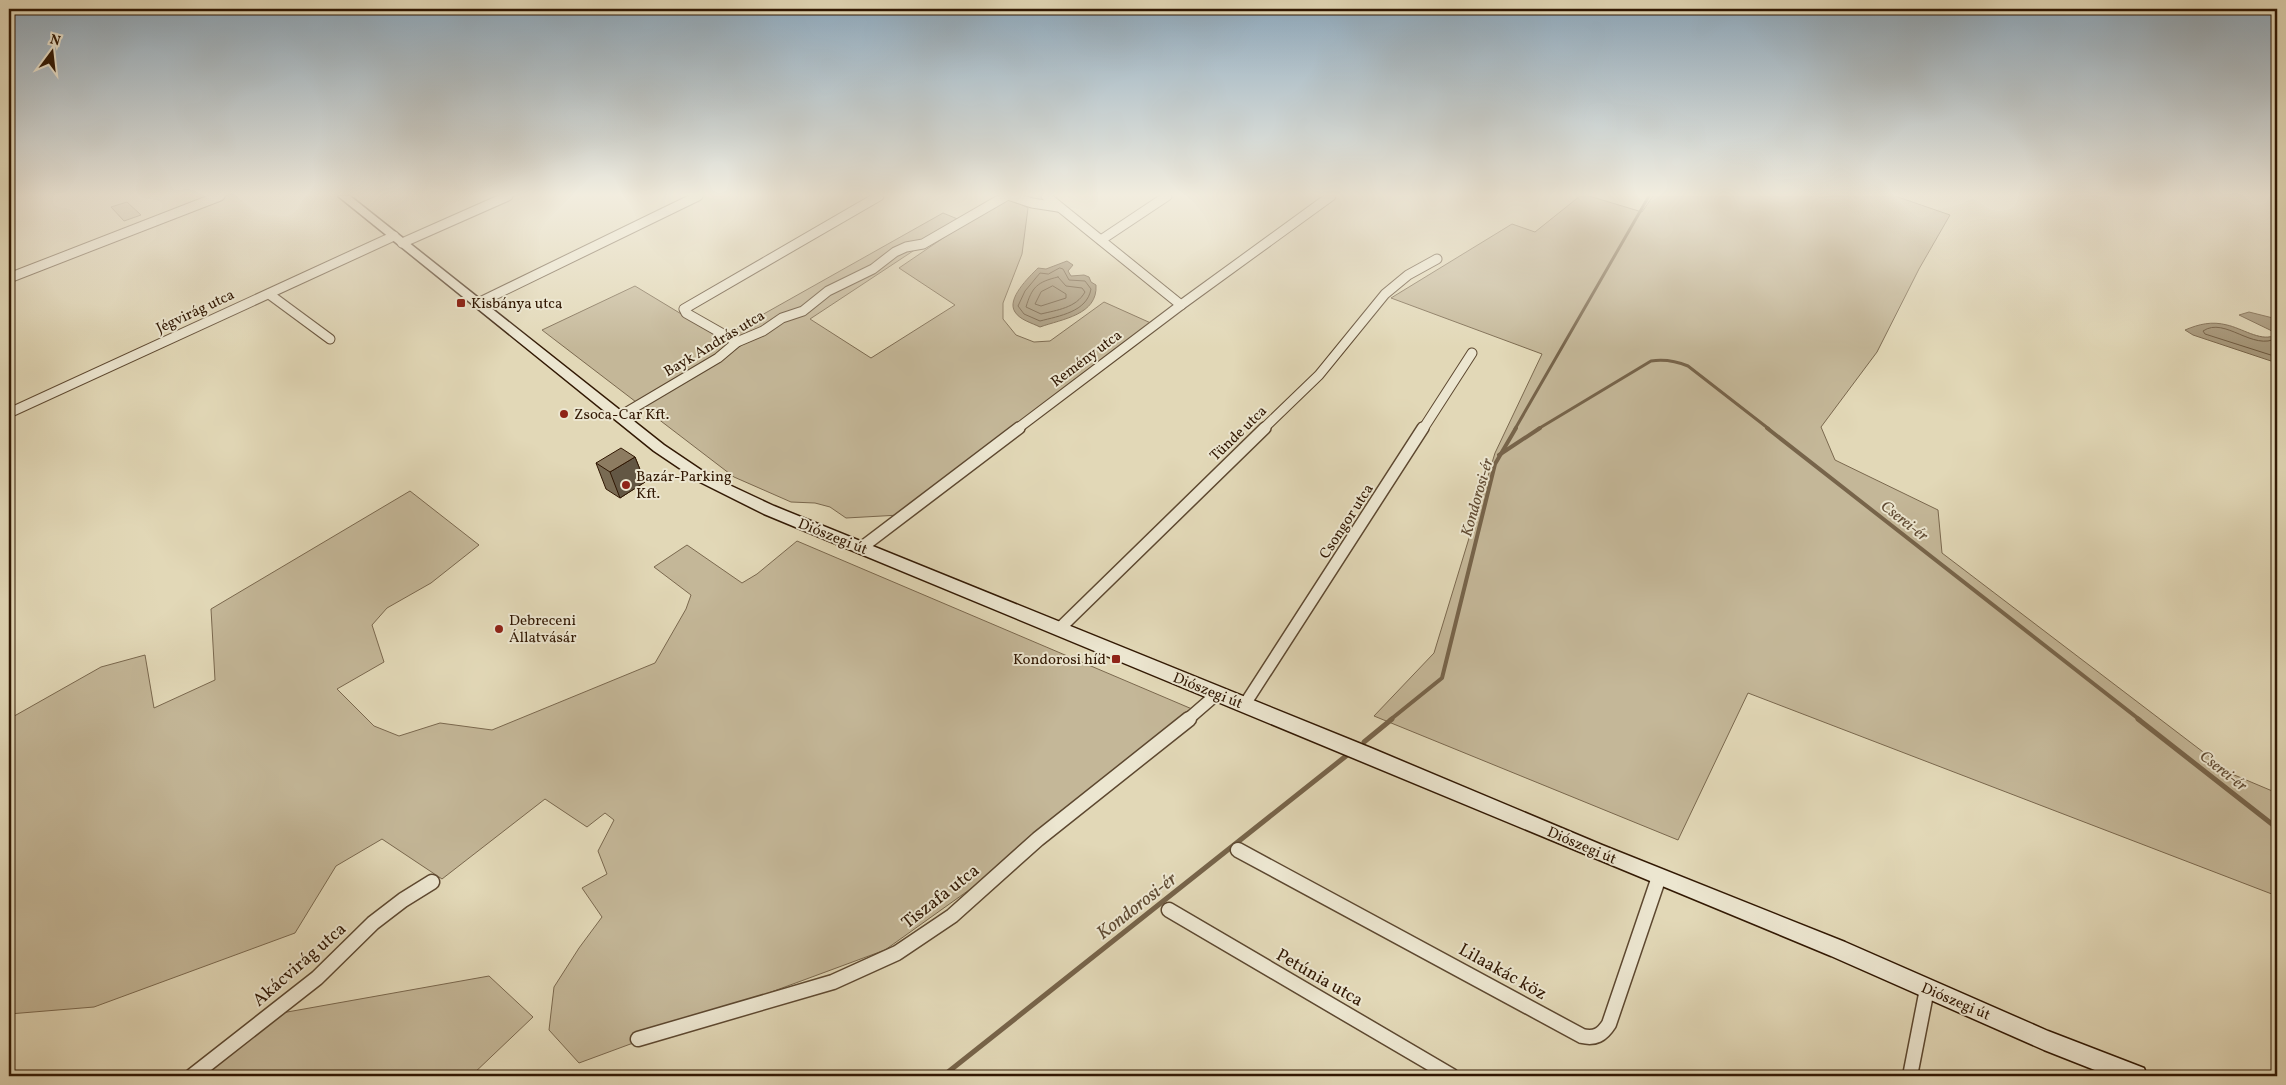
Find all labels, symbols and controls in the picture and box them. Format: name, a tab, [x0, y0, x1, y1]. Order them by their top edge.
north arrow	[28, 28, 78, 78]
text: N	[48, 30, 62, 51]
street label: Jégvirág utca	[153, 285, 238, 340]
place label: Kisbánya utca	[471, 294, 562, 315]
marker: Kisbánya utca	[455, 297, 467, 309]
street label: Bayk András utca	[660, 306, 769, 383]
street label: Remény utca	[1047, 325, 1127, 393]
street label: Tünde utca	[1206, 402, 1272, 467]
place label: Zsoca-Car Kft.	[574, 405, 669, 426]
marker: Zsoca-Car Kft.	[558, 408, 570, 420]
water label: Kondorosi-ér	[1456, 455, 1500, 539]
place label: Bazár-Parking Kft.	[636, 467, 732, 505]
marker: Bazár-Parking Kft.	[620, 479, 632, 491]
street label: Csongor utca	[1315, 480, 1379, 564]
water label: Cserei-ér	[1875, 496, 1933, 548]
street label: Diószegi út	[794, 514, 870, 561]
place label: Debreceni Állatvásár	[509, 611, 577, 649]
marker: Debreceni Állatvásár	[493, 623, 505, 635]
place label: Kondorosi híd	[1013, 650, 1106, 671]
marker: Kondorosi híd	[1110, 653, 1122, 665]
street label: Diószegi út	[1169, 668, 1245, 715]
water label: Cserei-ér	[2194, 746, 2252, 798]
street label: Diószegi út	[1544, 822, 1619, 870]
street label: Tiszafa utca	[897, 859, 985, 936]
water label: Kondorosi-ér	[1092, 866, 1184, 946]
street label: Akácvirág utca	[248, 917, 352, 1013]
street label: Lilaakác köz	[1454, 938, 1551, 1007]
street label: Petúnia utca	[1271, 943, 1368, 1013]
street label: Diószegi út	[1918, 978, 1993, 1026]

